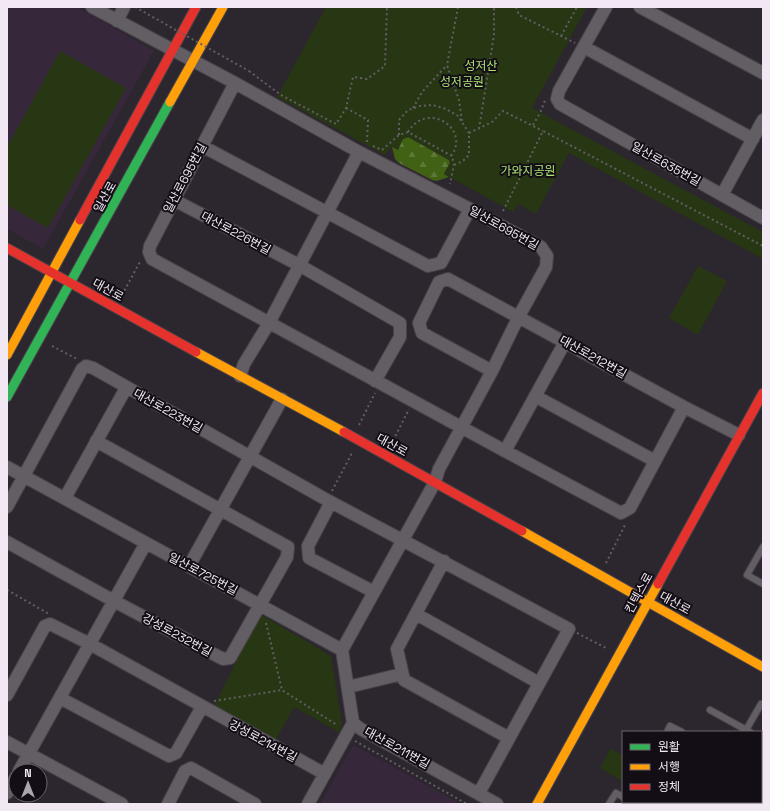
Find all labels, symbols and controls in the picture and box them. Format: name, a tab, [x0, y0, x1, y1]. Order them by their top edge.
park label: 성저산	[464, 58, 498, 74]
park label: 성저공원	[440, 74, 484, 90]
street label: 일산로635번길	[628, 138, 704, 190]
street label: 일산로695번길	[160, 140, 210, 216]
park label: 가와지공원	[500, 163, 556, 179]
street label: 일산로	[90, 179, 120, 215]
street label: 일산로695번길	[466, 202, 542, 254]
street label: 대산로226번길	[198, 208, 274, 258]
street label: 대산로	[90, 275, 126, 305]
street label: 대산로212번길	[556, 332, 630, 382]
street label: 대산로223번길	[130, 385, 206, 437]
street label: 대산로	[374, 430, 410, 460]
street label: 일산로725번길	[166, 549, 240, 599]
street label: 킨텍스로	[621, 570, 657, 616]
street label: 대산로	[657, 588, 693, 618]
street label: 강성로232번길	[139, 610, 215, 660]
street label: 강성로214번길	[226, 716, 300, 766]
street label: 대산로211번길	[361, 723, 433, 773]
legend	[622, 731, 762, 803]
text: 원활	[658, 739, 680, 755]
text: 서행	[658, 759, 680, 775]
north arrow	[8, 763, 48, 803]
text: N	[24, 766, 32, 780]
text: 정체	[658, 779, 680, 795]

